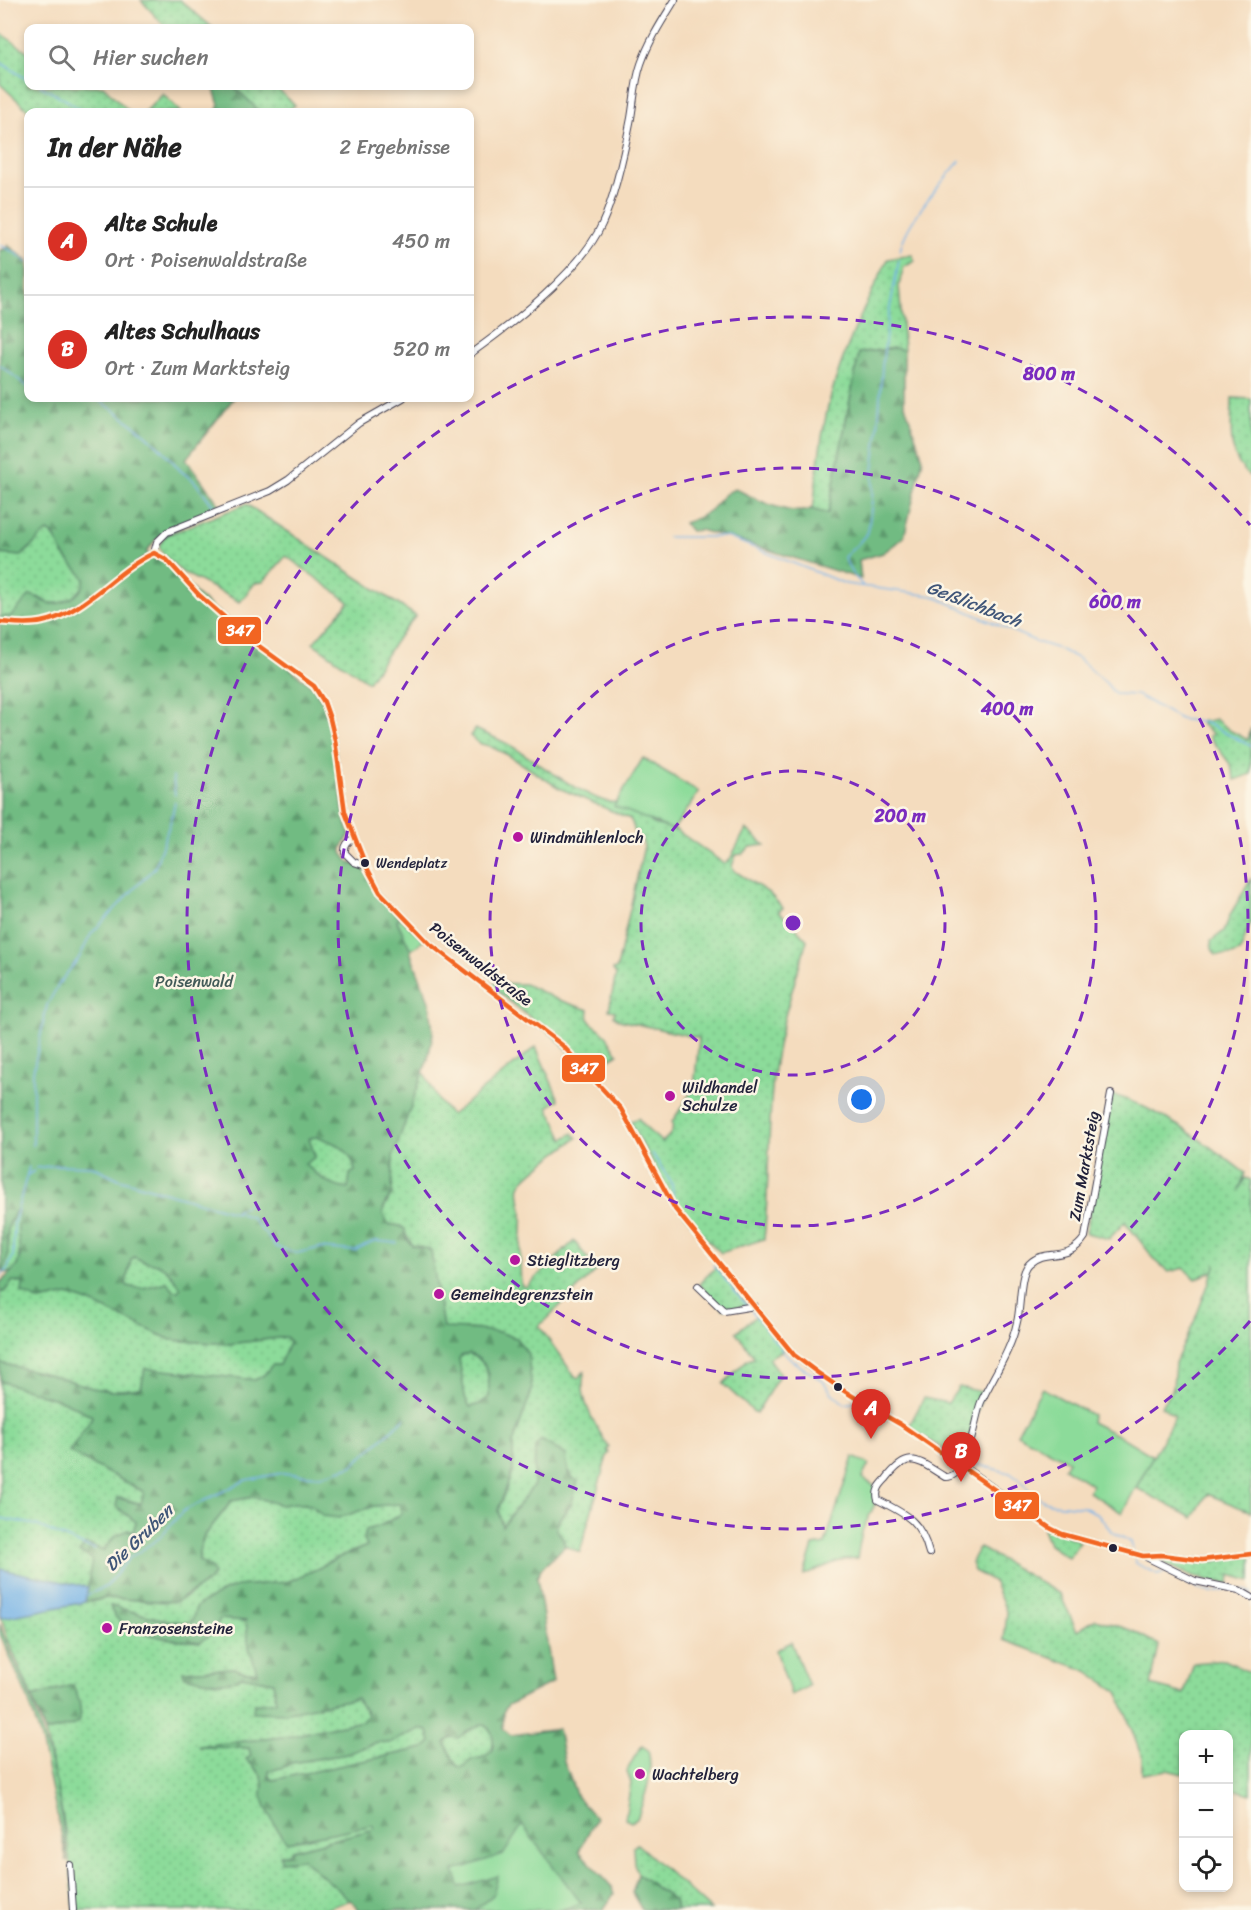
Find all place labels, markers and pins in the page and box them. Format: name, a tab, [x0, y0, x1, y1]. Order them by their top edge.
place label: Windmühlenloch	[530, 823, 644, 852]
marker: Windmühlenloch	[511, 830, 525, 844]
place label: Wendeplatz	[376, 851, 448, 876]
marker: Wendeplatz	[359, 857, 371, 869]
centre of rings	[783, 913, 803, 933]
place label: Wildhandel Schulze	[682, 1073, 758, 1120]
marker: Wildhandel Schulze	[663, 1089, 677, 1103]
place label: Stieglitzberg	[527, 1246, 620, 1275]
marker: Stieglitzberg	[508, 1253, 522, 1267]
place label: Gemeindegrenzstein	[451, 1280, 593, 1309]
marker: Gemeindegrenzstein	[432, 1287, 446, 1301]
unlabelled marker	[832, 1381, 844, 1393]
pin: A	[852, 1390, 890, 1439]
pin: B	[942, 1432, 980, 1482]
unlabelled marker	[1107, 1542, 1119, 1554]
place label: Franzosensteine	[119, 1614, 233, 1643]
marker: Franzosensteine	[100, 1621, 114, 1635]
place label: Wachtelberg	[652, 1760, 739, 1789]
marker: Wachtelberg	[633, 1767, 647, 1781]

